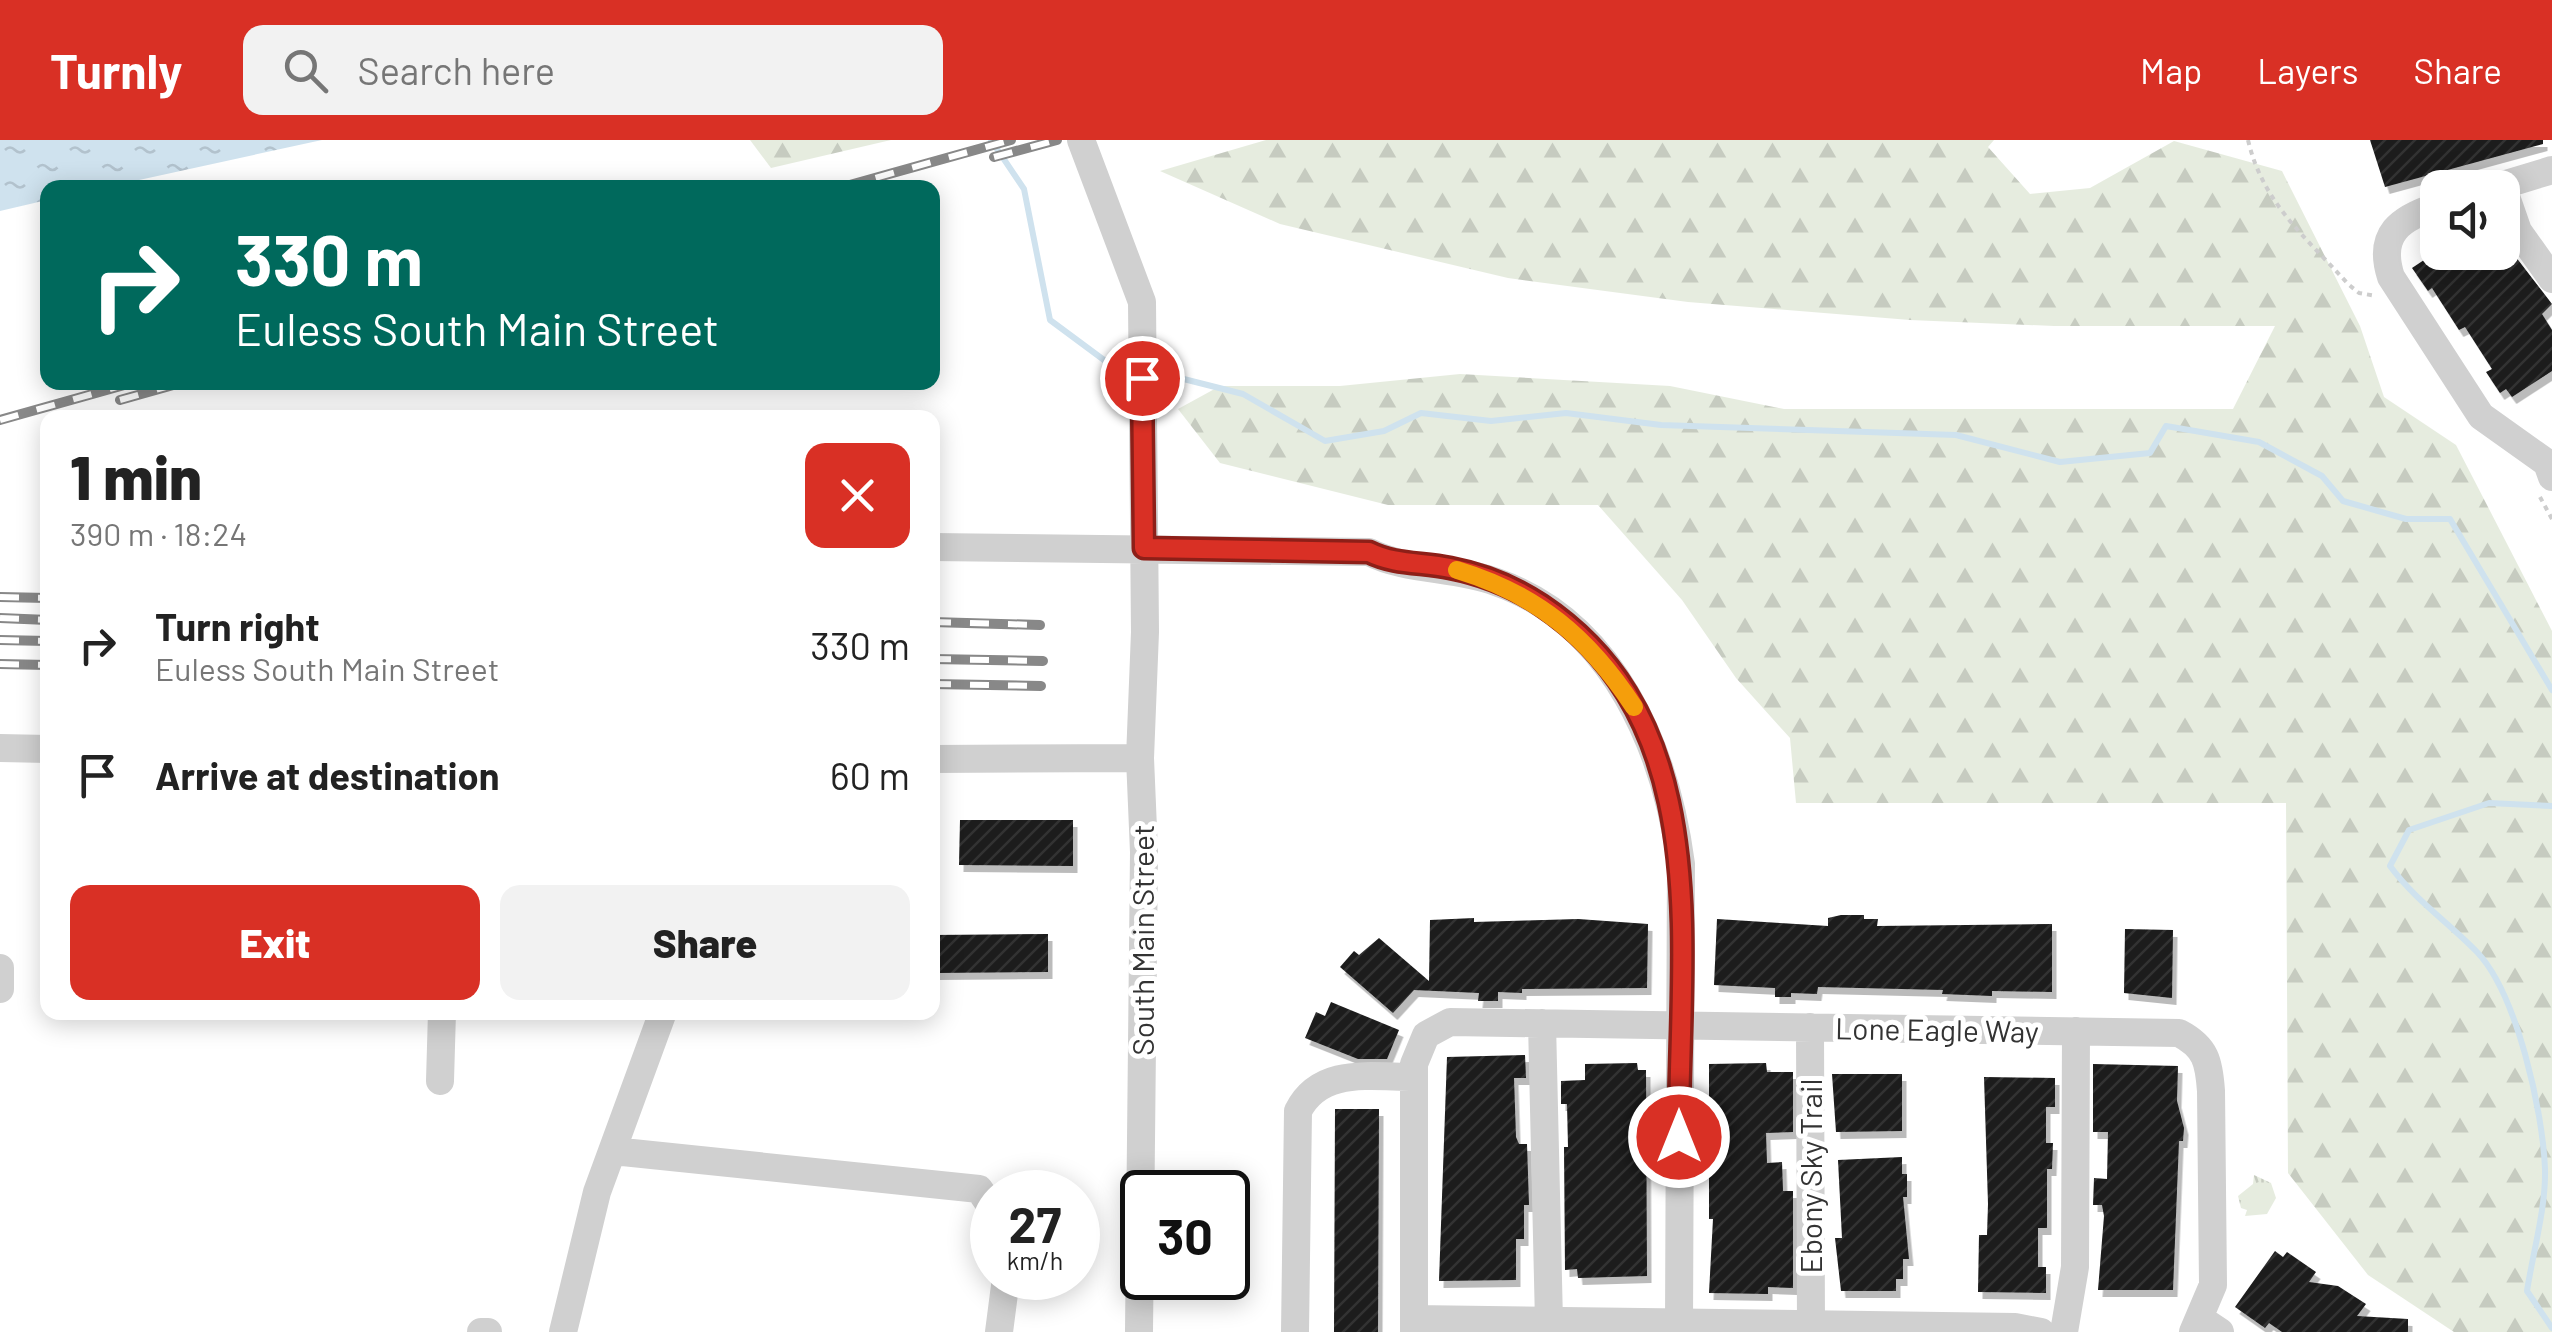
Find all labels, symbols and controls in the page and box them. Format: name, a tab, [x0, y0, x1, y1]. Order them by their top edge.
search box	[243, 25, 943, 115]
text: Turnly	[50, 41, 183, 99]
icon: search	[278, 43, 333, 98]
text: Search here	[358, 47, 555, 93]
text: Map	[2140, 49, 2202, 91]
text: Layers	[2257, 49, 2359, 91]
text: Share	[2414, 49, 2502, 91]
map controls	[2420, 170, 2520, 270]
button: sound	[2420, 170, 2520, 270]
text: 330 m	[235, 216, 423, 300]
icon: right	[70, 220, 200, 350]
text: Euless South Main Street	[235, 301, 719, 355]
pin	[1100, 336, 1185, 421]
icon: arrive	[1115, 351, 1170, 406]
text: 1 min	[70, 440, 202, 512]
button: close	[805, 443, 910, 548]
text: 390 m · 18:24	[70, 514, 247, 552]
text: Turn right	[155, 603, 320, 649]
icon: right	[70, 618, 125, 673]
text: 330 m	[810, 622, 910, 668]
text: Euless South Main Street	[155, 649, 499, 687]
icon: arrive	[70, 748, 125, 803]
text: Arrive at destination	[155, 752, 500, 798]
text: 60 m	[830, 752, 910, 798]
street label: South Main Street	[1124, 824, 1160, 1056]
button: Exit	[70, 885, 480, 1000]
button: Share	[500, 885, 910, 1000]
street label: Lone Eagle Way	[1835, 1009, 2039, 1049]
street label: Ebony Sky Trail	[1792, 1079, 1828, 1274]
position arrow	[1627, 1085, 1731, 1189]
speed limit sign: 30	[1120, 1170, 1250, 1300]
text: 27	[1009, 1193, 1061, 1253]
text: km/h	[1007, 1245, 1063, 1275]

